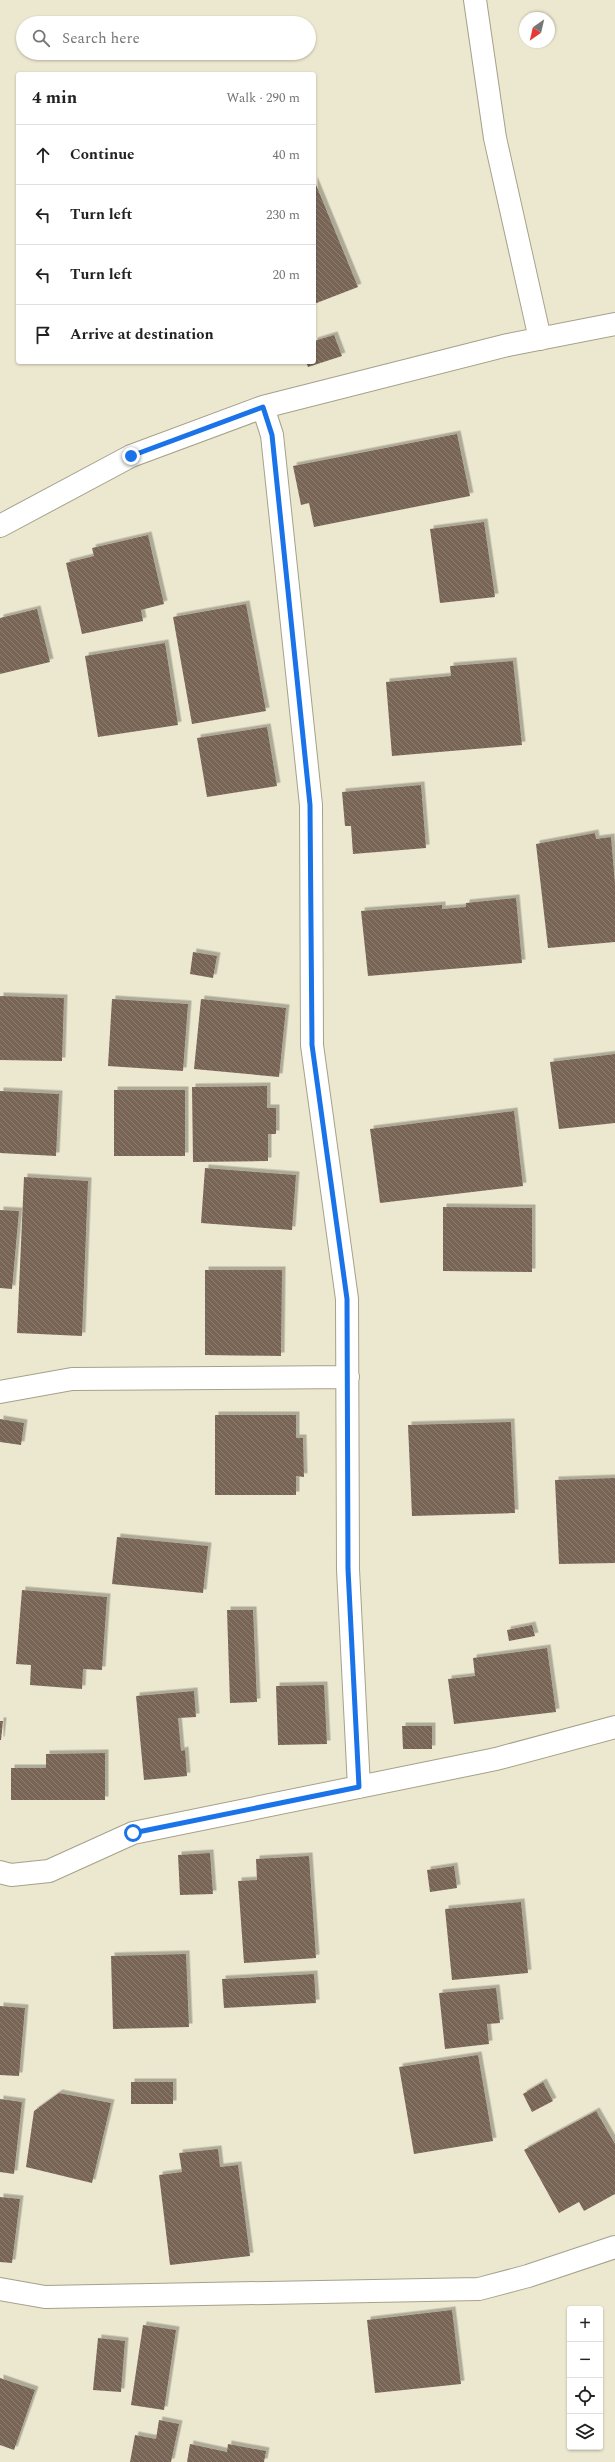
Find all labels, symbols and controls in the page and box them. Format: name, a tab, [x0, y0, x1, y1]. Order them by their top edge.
north arrow	[519, 12, 555, 48]
search box	[16, 16, 316, 60]
icon: search	[30, 27, 52, 49]
text: Search here	[62, 27, 140, 50]
text: 4 min	[32, 85, 77, 111]
text: Walk · 290 m	[226, 88, 300, 108]
text: Continue	[70, 143, 135, 166]
icon: ahead	[32, 144, 54, 166]
text: 40 m	[273, 145, 300, 165]
text: Turn left	[70, 203, 132, 226]
icon: left	[32, 204, 54, 226]
text: 230 m	[266, 205, 300, 225]
text: Turn left	[70, 263, 132, 286]
icon: left	[32, 264, 54, 286]
text: 20 m	[273, 265, 300, 285]
text: Arrive at destination	[70, 323, 214, 346]
icon: arrive	[32, 324, 54, 346]
route end	[122, 447, 140, 465]
route start	[124, 1824, 142, 1842]
map controls	[567, 2306, 603, 2450]
button: +	[567, 2306, 603, 2342]
button: −	[567, 2342, 603, 2378]
button: locate	[567, 2378, 603, 2414]
button: layers	[567, 2414, 603, 2450]

